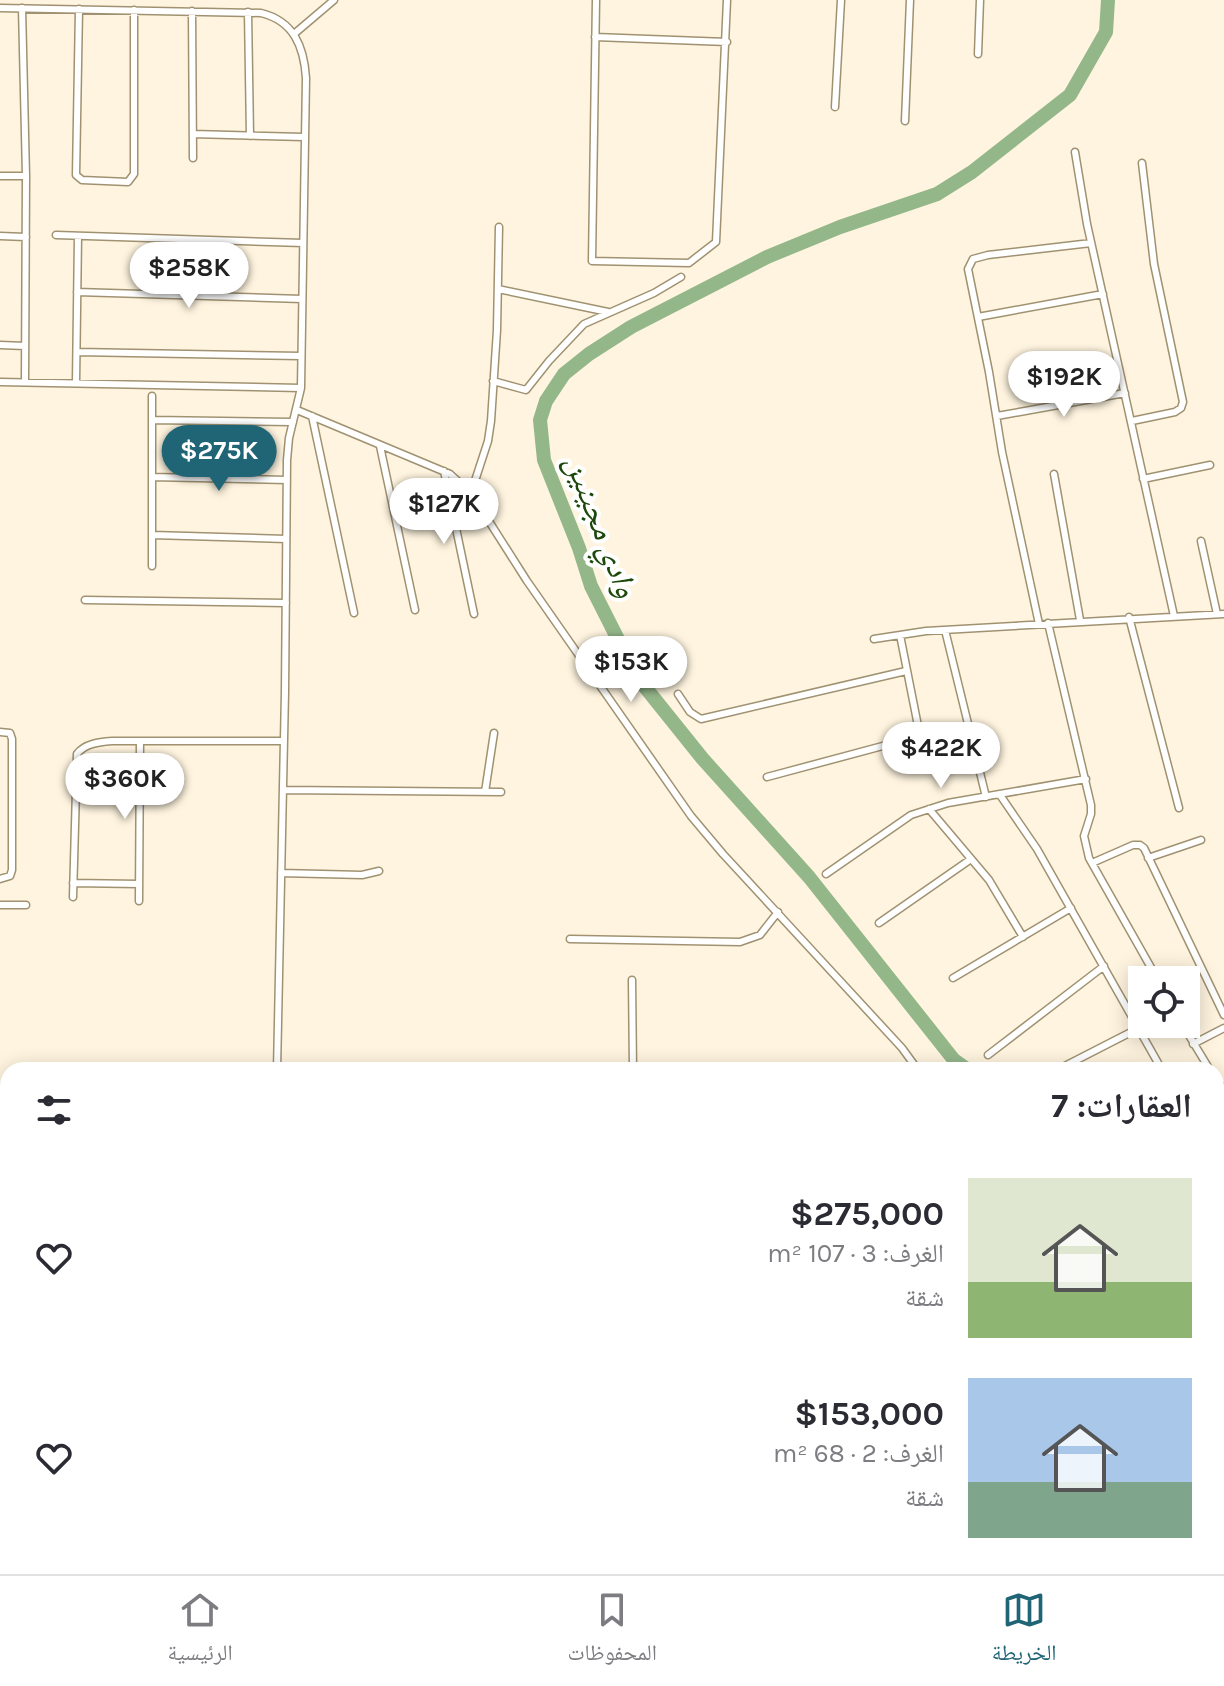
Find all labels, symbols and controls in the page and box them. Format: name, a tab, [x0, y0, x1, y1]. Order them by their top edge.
pin: $258K	[133, 242, 245, 310]
text: $258K	[148, 252, 230, 283]
pin: $192K	[1008, 351, 1120, 419]
text: $192K	[1026, 361, 1102, 392]
pin: $275K	[163, 425, 275, 493]
text: $275K	[180, 435, 258, 466]
water label: وادي مجينين	[552, 450, 646, 605]
pin: $127K	[388, 478, 500, 546]
text: $127K	[408, 488, 480, 519]
pin: $153K	[575, 636, 687, 704]
text: $153K	[593, 646, 669, 677]
pin: $422K	[885, 722, 997, 790]
text: $422K	[900, 732, 982, 763]
pin: $360K	[69, 753, 181, 821]
text: $360K	[83, 763, 167, 794]
map controls	[1128, 966, 1200, 1038]
button: locate	[1128, 966, 1200, 1038]
text: العقارات: 7	[1051, 1086, 1192, 1126]
icon: filters	[32, 1088, 76, 1132]
text: $275,000	[790, 1194, 944, 1234]
icon: home	[1032, 1210, 1128, 1306]
icon: heart	[32, 1236, 76, 1280]
text: الغرف: 3 · 107 m²	[767, 1238, 944, 1269]
text: شقة	[905, 1282, 944, 1313]
text: $153,000	[794, 1394, 944, 1434]
icon: home	[1032, 1410, 1128, 1506]
icon: heart	[32, 1436, 76, 1480]
text: الغرف: 2 · 68 m²	[773, 1438, 944, 1469]
text: شقة	[905, 1482, 944, 1513]
tab: الرئيسية	[167, 1588, 233, 1674]
tab: المحفوظات	[567, 1588, 657, 1674]
tab: الخريطة	[992, 1588, 1057, 1674]

